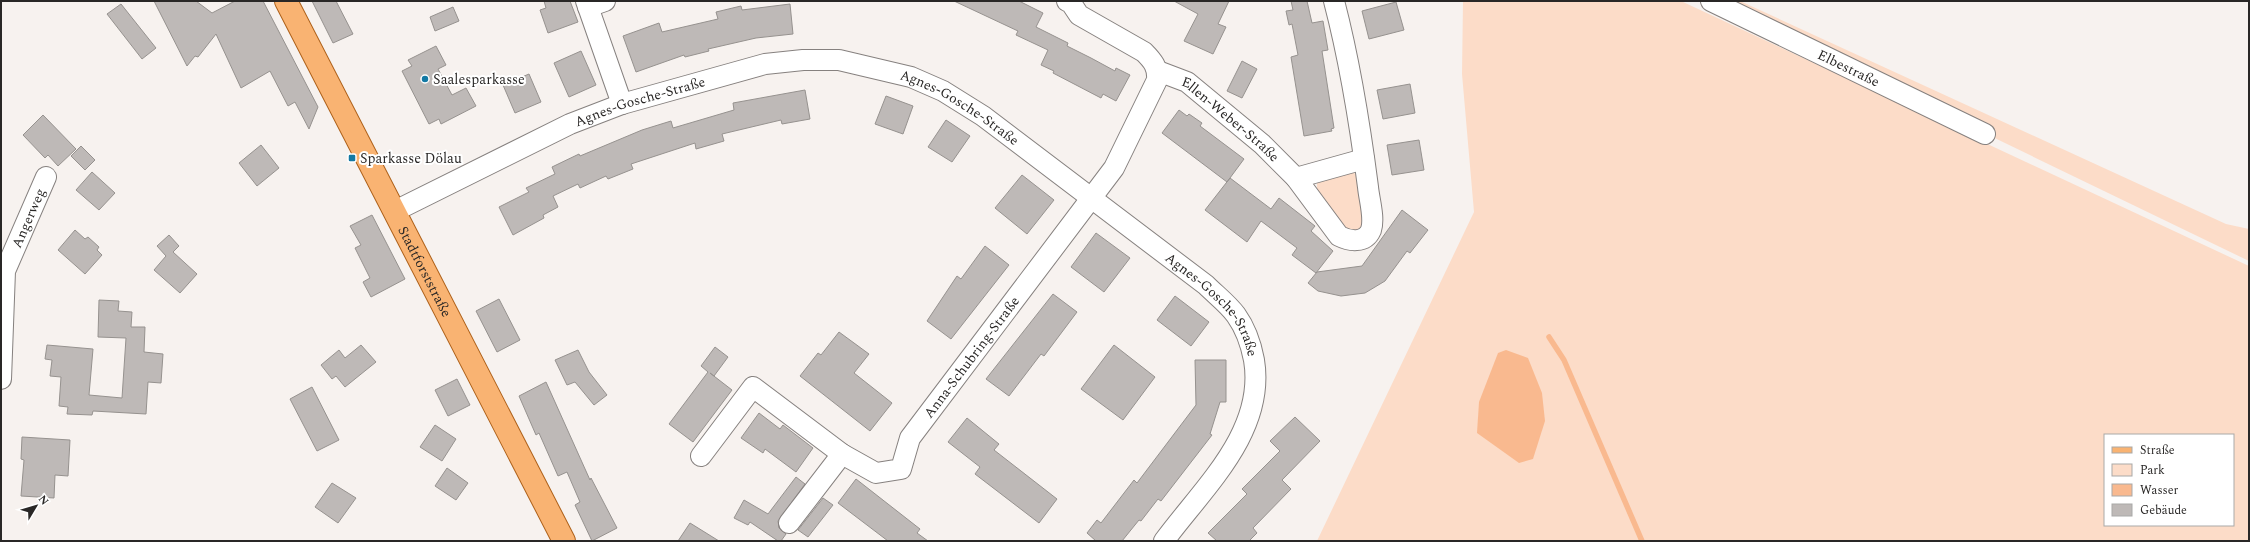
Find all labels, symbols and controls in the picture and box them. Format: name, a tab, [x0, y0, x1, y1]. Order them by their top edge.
street label: Elbestraße	[1814, 44, 1883, 92]
street label: Agnes-Gosche-Straße	[898, 65, 1024, 151]
place label: Saalesparkasse	[433, 69, 525, 90]
street label: Agnes-Gosche-Straße	[572, 71, 708, 132]
street label: Ellen-Weber-Straße	[1179, 71, 1284, 167]
marker: Saalesparkasse	[420, 74, 430, 84]
place label: Sparkasse Dölau	[360, 148, 462, 169]
marker: Sparkasse Dölau	[347, 153, 357, 163]
street label: Angerweg	[6, 185, 51, 251]
street label: Stadtforststraße	[393, 222, 457, 321]
street label: Agnes-Gosche-Straße	[1161, 248, 1263, 359]
street label: Anna-Schubring-Straße	[919, 292, 1025, 423]
legend	[2104, 434, 2234, 526]
text: Straße	[2140, 441, 2175, 460]
text: Park	[2140, 461, 2165, 480]
text: Wasser	[2140, 481, 2178, 500]
north arrow	[16, 486, 56, 526]
text: N	[34, 491, 53, 509]
text: Gebäude	[2140, 501, 2187, 520]

